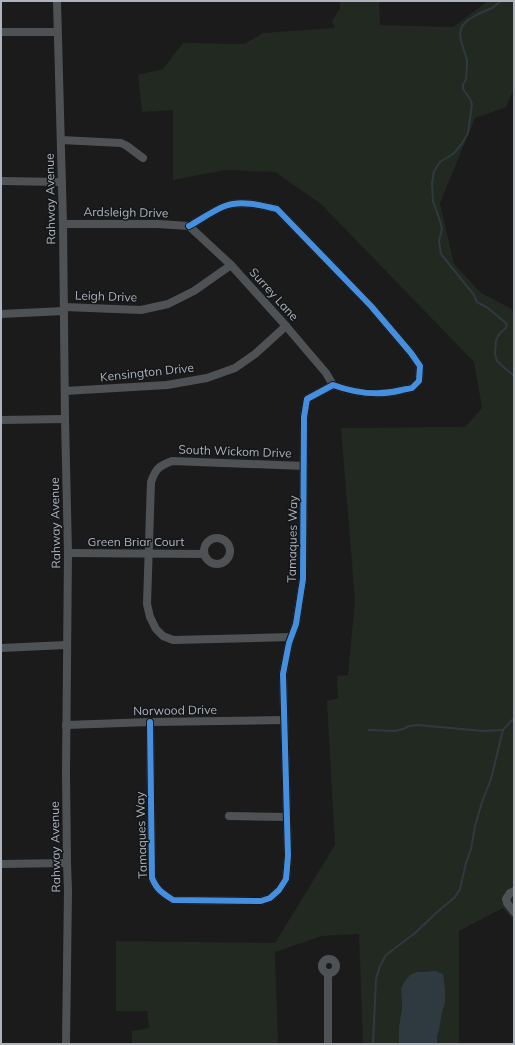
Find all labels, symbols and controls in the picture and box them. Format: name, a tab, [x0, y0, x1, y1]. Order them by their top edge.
street label: Rahway Avenue	[42, 153, 58, 245]
street label: Ardsleigh Drive	[83, 204, 169, 220]
street label: Surrey Lane	[246, 264, 302, 324]
street label: Leigh Drive	[75, 287, 137, 305]
street label: Kensington Drive	[99, 360, 195, 384]
street label: South Wickom Drive	[178, 442, 292, 460]
street label: Rahway Avenue	[47, 477, 63, 569]
street label: Tamaques Way	[284, 495, 300, 583]
street label: Green Briar Court	[88, 534, 184, 549]
street label: Norwood Drive	[133, 702, 217, 718]
street label: Tamaques Way	[132, 791, 150, 879]
street label: Rahway Avenue	[47, 801, 63, 893]

